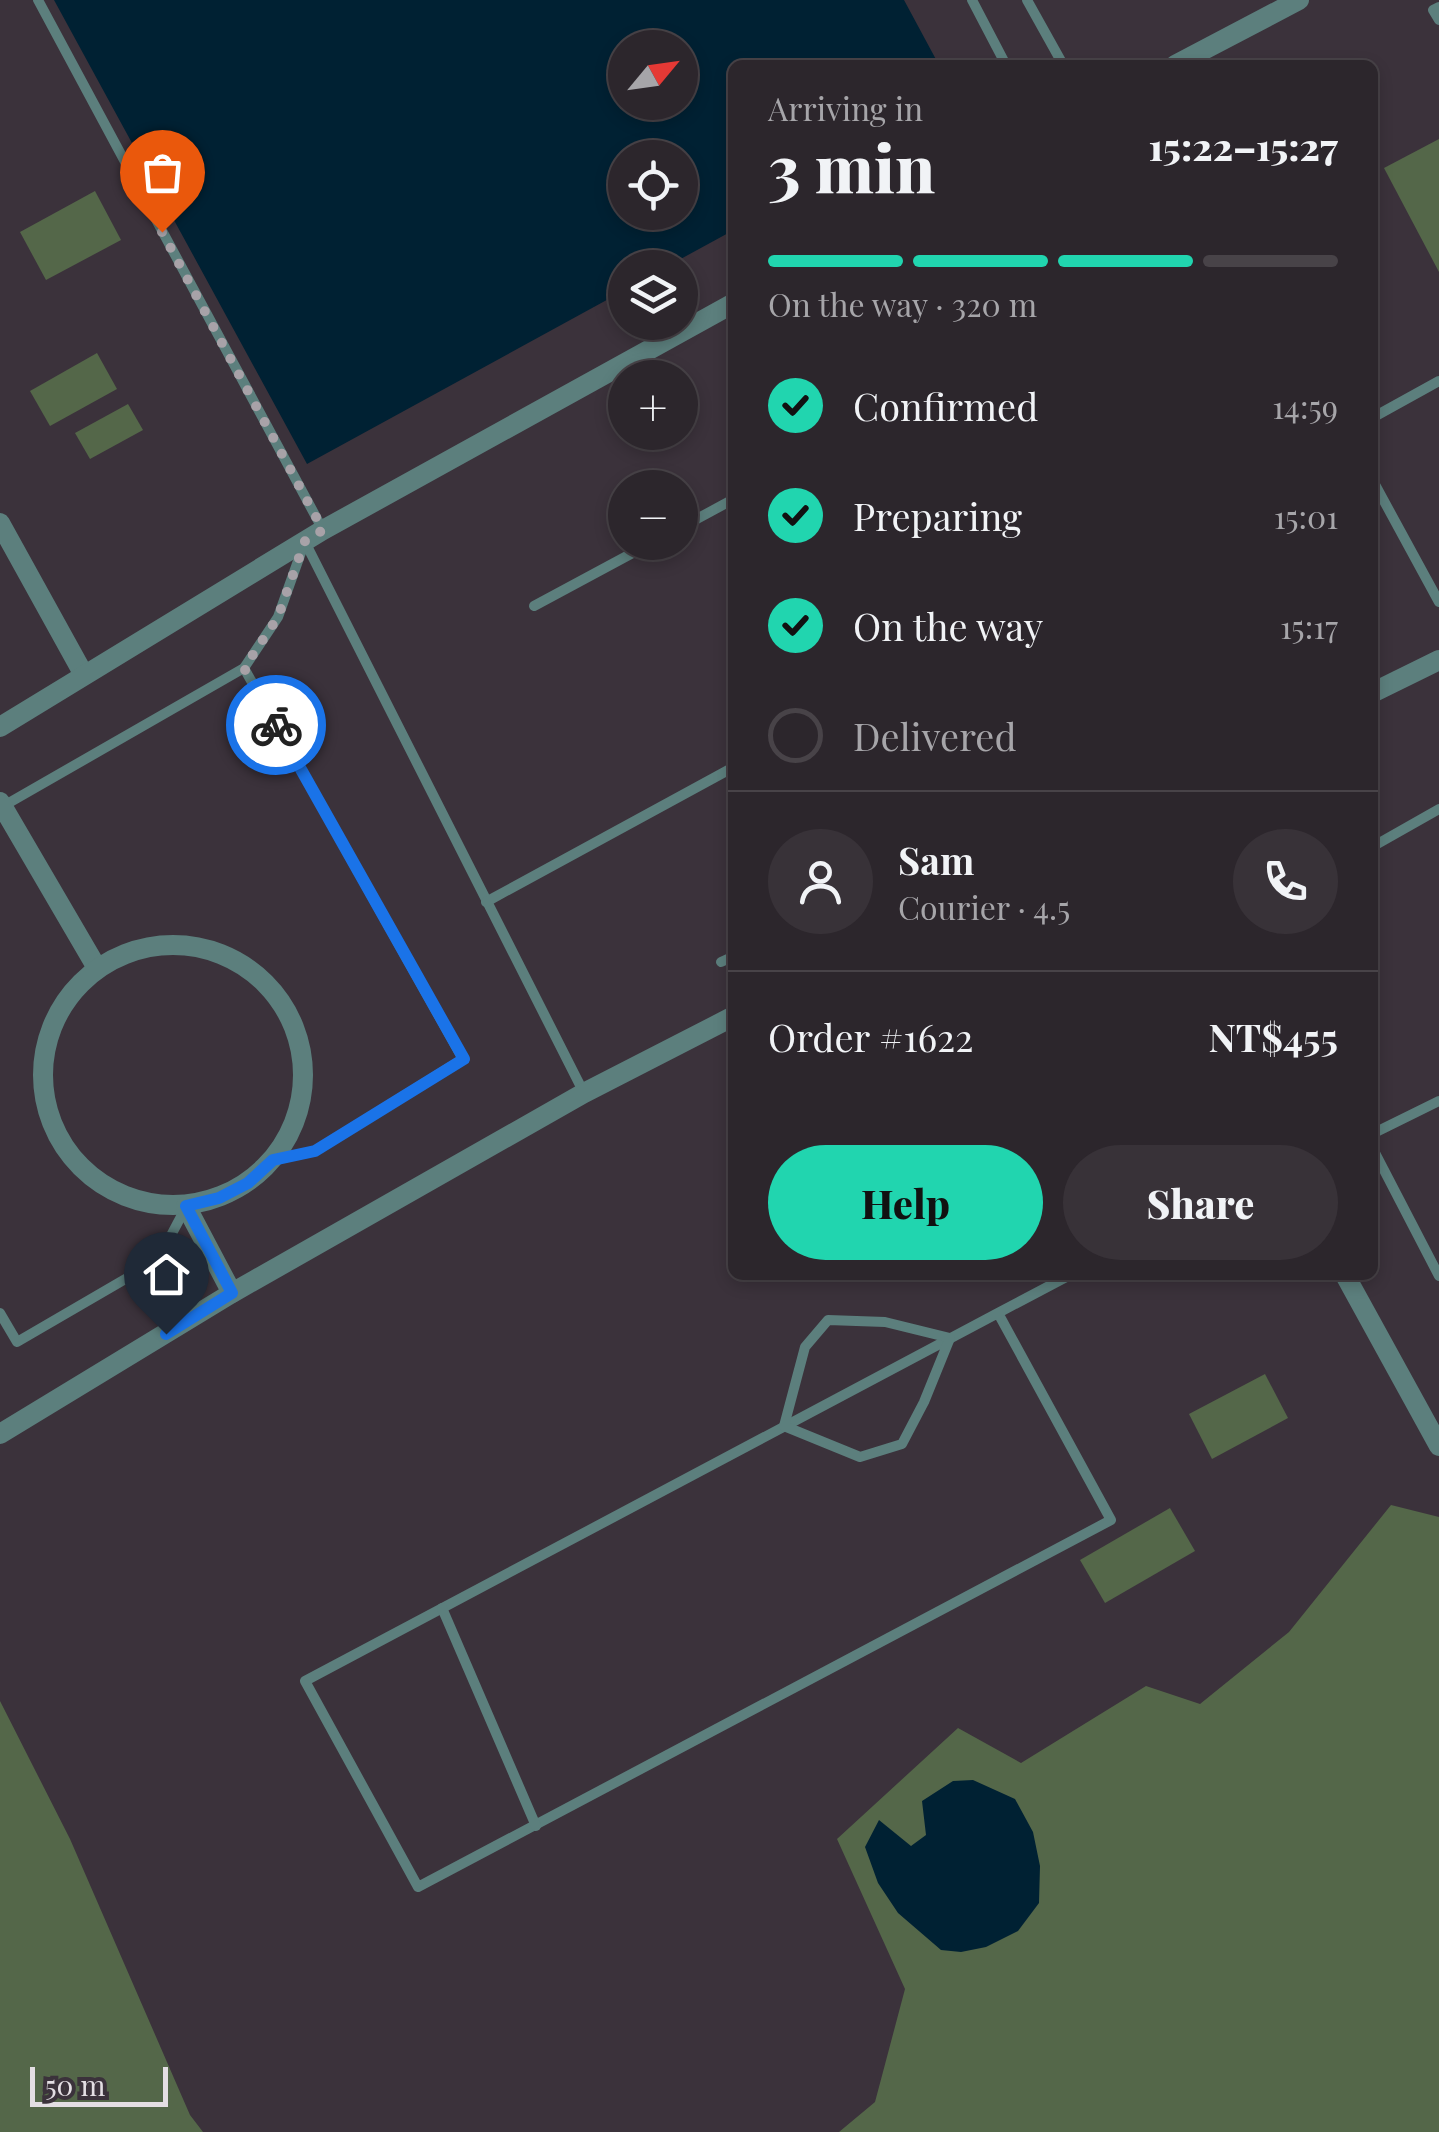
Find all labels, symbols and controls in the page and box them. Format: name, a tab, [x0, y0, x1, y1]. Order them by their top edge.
north arrow	[608, 30, 698, 120]
map controls	[608, 30, 698, 560]
text: Arriving in	[768, 86, 923, 129]
text: 15:22–15:27	[1149, 120, 1338, 171]
text: 3 min	[768, 123, 935, 209]
pin	[120, 130, 205, 233]
button: locate	[608, 140, 698, 230]
icon: bag	[135, 145, 190, 200]
button: layers	[608, 250, 698, 340]
text: On the way · 320 m	[768, 282, 1037, 325]
button: +	[608, 360, 698, 450]
icon: check	[768, 378, 823, 433]
text: Confirmed	[853, 380, 1038, 431]
text: 14:59	[1272, 384, 1338, 427]
button: −	[608, 470, 698, 560]
icon: check	[768, 488, 823, 543]
text: Preparing	[853, 490, 1022, 541]
text: 15:01	[1274, 494, 1338, 537]
icon: check	[768, 598, 823, 653]
text: On the way	[853, 600, 1043, 651]
text: 15:17	[1280, 604, 1338, 647]
courier	[226, 675, 326, 775]
icon: bike	[249, 698, 304, 753]
text: Delivered	[853, 710, 1017, 761]
button: person	[768, 829, 873, 934]
button: phone	[1233, 829, 1338, 934]
text: Sam	[898, 834, 974, 885]
text: Courier · 4.5	[898, 885, 1070, 928]
text: Order #1622	[768, 1011, 974, 1062]
text: NT$455	[1208, 1011, 1338, 1062]
button: Help	[768, 1145, 1043, 1260]
button: Share	[1063, 1145, 1338, 1260]
pin	[124, 1232, 209, 1335]
icon: home	[139, 1247, 194, 1302]
scale bar	[30, 2062, 168, 2106]
text: 50 m	[45, 2066, 105, 2103]

